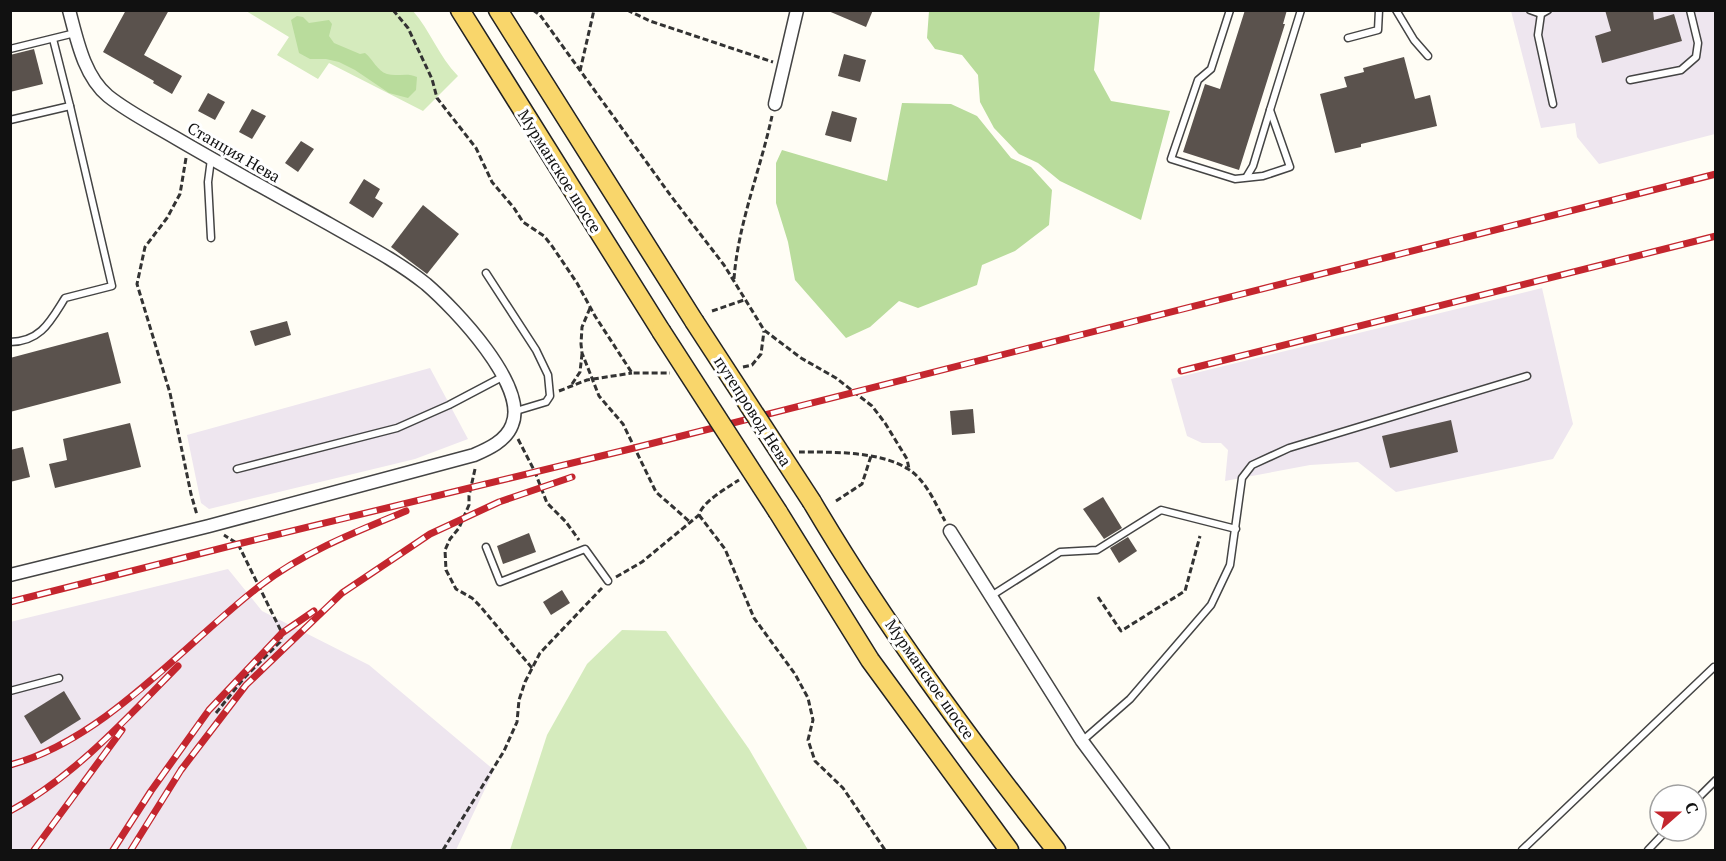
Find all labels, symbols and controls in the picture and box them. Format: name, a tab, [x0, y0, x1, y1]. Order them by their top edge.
street label: Мурманское шоссе	[513, 105, 607, 237]
street label: Станция Нева	[184, 117, 284, 187]
street label: путепровод Нева	[709, 351, 797, 471]
street label: Мурманское шоссе	[880, 615, 980, 743]
north arrow	[1648, 783, 1708, 843]
text: С	[1680, 799, 1704, 816]

